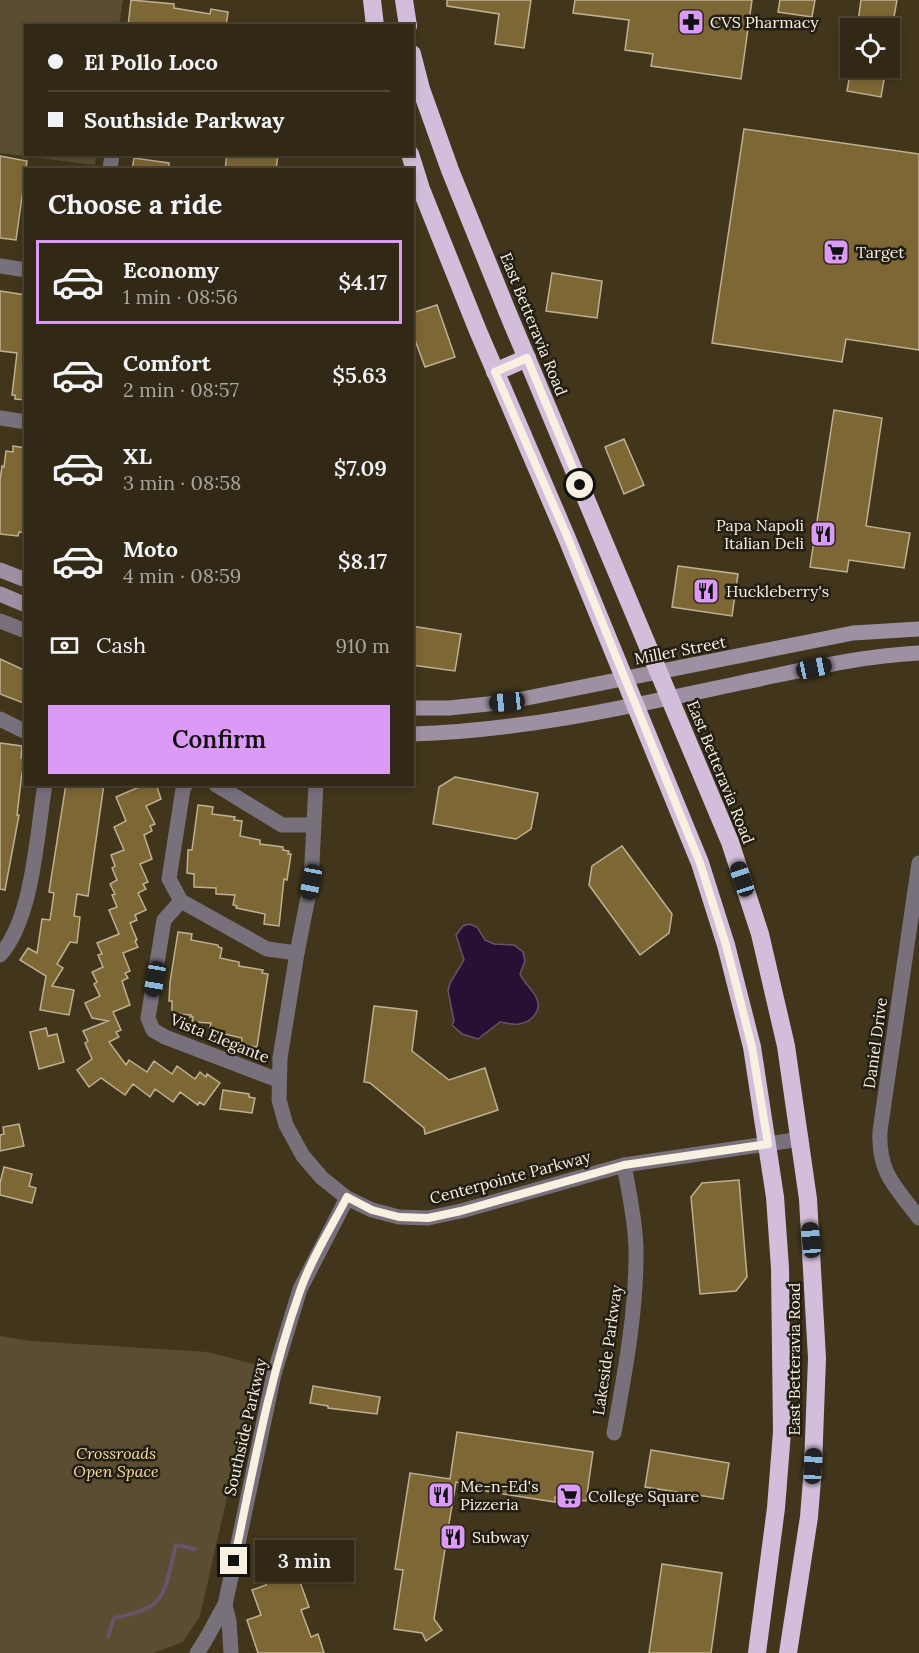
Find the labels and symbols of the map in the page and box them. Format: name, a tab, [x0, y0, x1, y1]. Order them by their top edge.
pharmacy icon: CVS Pharmacy	[676, 7, 706, 37]
place label: CVS Pharmacy	[710, 12, 819, 32]
supermarket icon: Target	[821, 237, 851, 267]
place label: Target	[856, 242, 905, 262]
street label: East Betteravia Road	[496, 249, 572, 399]
route start	[566, 471, 593, 498]
place label: Papa Napoli Italian Deli	[716, 515, 804, 553]
restaurant icon: Papa Napoli Italian Deli	[808, 519, 838, 549]
restaurant icon: Huckleberry's	[691, 576, 721, 606]
place label: Huckleberry's	[726, 581, 829, 601]
street label: Miller Street	[632, 631, 728, 669]
car	[795, 655, 833, 681]
car	[488, 691, 526, 713]
street label: East Betteravia Road	[683, 697, 759, 847]
car	[728, 859, 756, 899]
car	[299, 863, 323, 901]
car	[143, 960, 167, 998]
street label: Daniel Drive	[859, 996, 891, 1090]
street label: Vista Elegante	[167, 1009, 273, 1067]
street label: Centerpointe Parkway	[427, 1146, 593, 1208]
car	[800, 1221, 822, 1259]
street label: East Betteravia Road	[784, 1282, 804, 1435]
street label: Lakeside Parkway	[588, 1283, 626, 1417]
street label: Southside Parkway	[219, 1356, 271, 1498]
park label: Crossroads Open Space	[73, 1443, 159, 1481]
car	[803, 1448, 823, 1484]
place label: Me-n-Ed's Pizzeria	[460, 1476, 539, 1514]
restaurant icon: Me-n-Ed's Pizzeria	[426, 1480, 456, 1510]
supermarket icon: College Square	[554, 1481, 584, 1511]
place label: College Square	[588, 1486, 699, 1506]
restaurant icon: Subway	[438, 1522, 468, 1552]
place label: Subway	[472, 1527, 530, 1547]
callout: 3 min	[255, 1540, 354, 1582]
route end	[220, 1547, 247, 1574]

